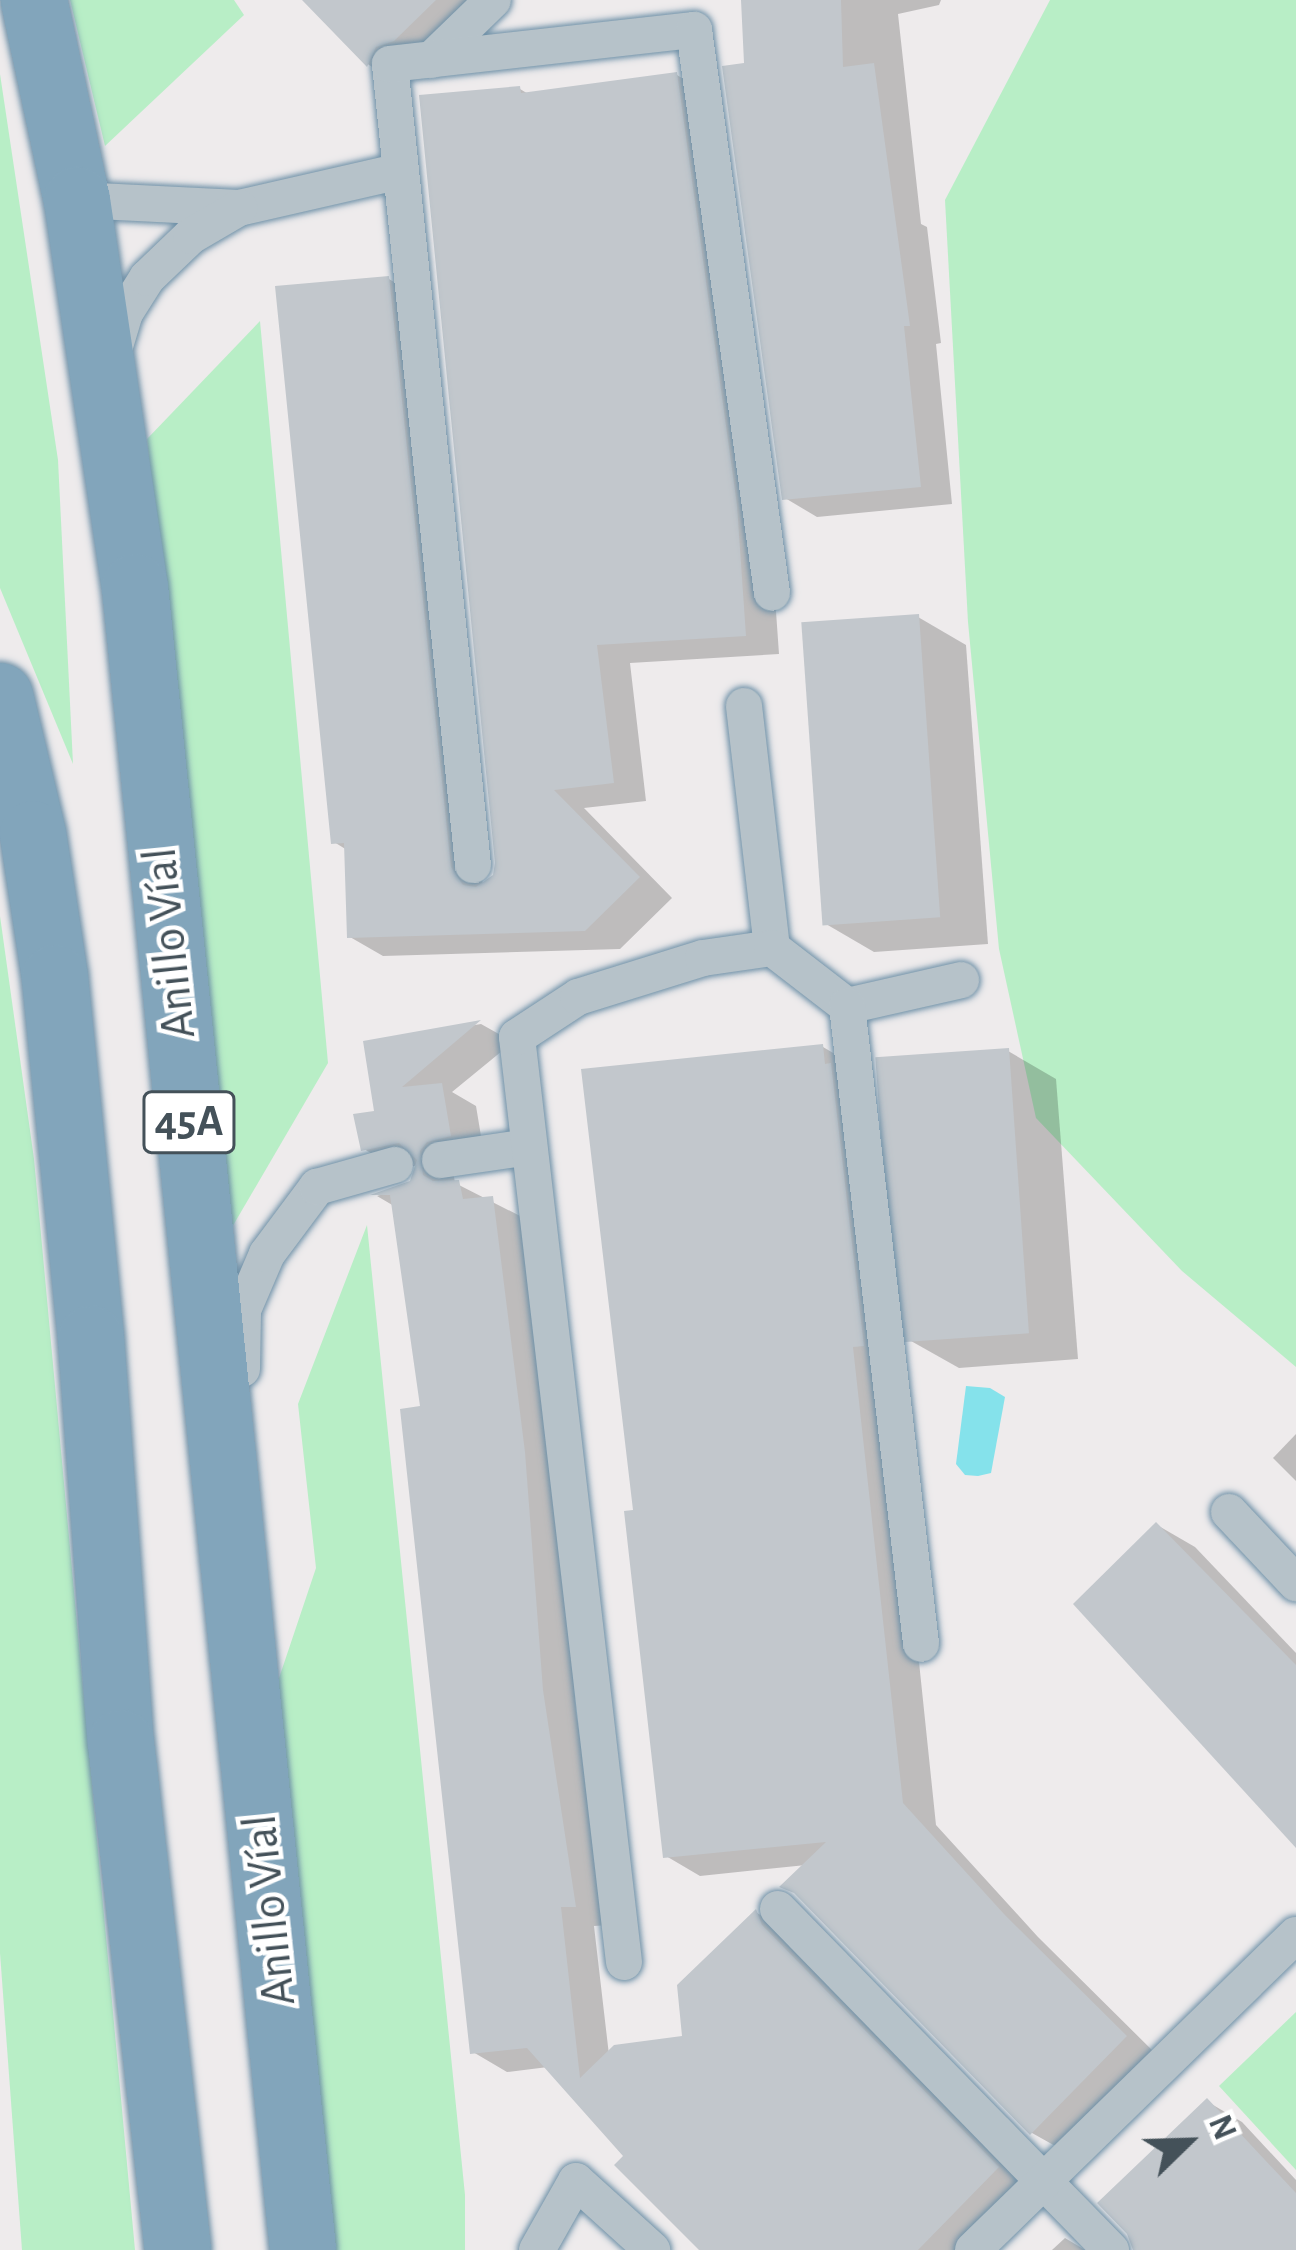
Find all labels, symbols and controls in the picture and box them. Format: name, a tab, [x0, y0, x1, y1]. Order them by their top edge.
street label: Anillo Víal	[132, 845, 210, 1041]
road number: 45A	[141, 1083, 237, 1161]
street label: Anillo Víal	[232, 1812, 310, 2008]
north arrow	[1128, 2082, 1248, 2202]
text: N	[1202, 2111, 1241, 2145]

